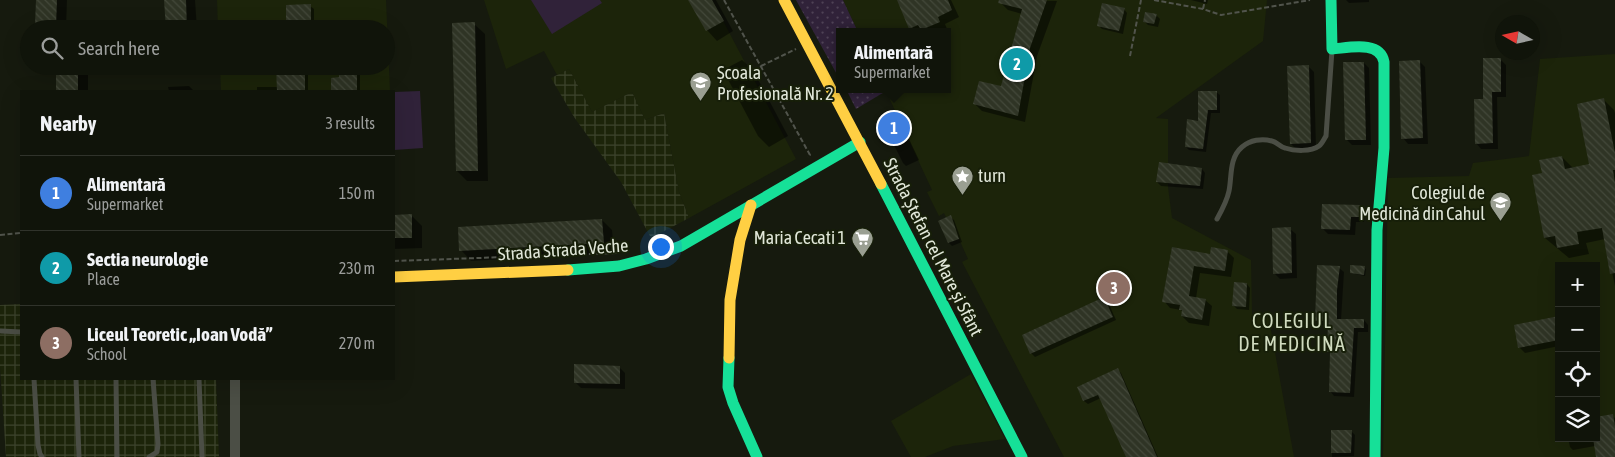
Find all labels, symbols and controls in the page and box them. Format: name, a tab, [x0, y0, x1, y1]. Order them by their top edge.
north arrow	[1495, 15, 1540, 60]
search box	[20, 20, 395, 75]
popup	[836, 28, 951, 93]
icon: search	[38, 34, 66, 62]
text: Search here	[78, 37, 160, 59]
text: Alimentară	[854, 41, 933, 63]
pin: 2	[1001, 45, 1033, 83]
place label: Școala Profesională Nr. 2	[717, 62, 834, 104]
text: Supermarket	[854, 63, 930, 81]
school or university icon: Școala Profesională Nr. 2	[689, 71, 713, 102]
pin: 1	[878, 109, 910, 147]
text: Nearby	[40, 111, 96, 135]
text: 3 results	[325, 114, 375, 132]
street label: Strada Ștefan cel Mare și Sfânt	[879, 154, 988, 339]
place icon: turn	[950, 164, 974, 195]
place label: turn	[978, 165, 1006, 186]
text: Alimentară	[87, 173, 166, 195]
place label: Colegiul de Medicină din Cahul	[1359, 182, 1485, 224]
text: 1	[52, 184, 60, 202]
text: 150 m	[339, 184, 375, 202]
school or university icon: Colegiul de Medicină din Cahul	[1489, 191, 1513, 222]
text: Supermarket	[87, 195, 163, 213]
supermarket icon: Maria Cecati 1	[850, 226, 874, 257]
place label: Maria Cecati 1	[754, 227, 846, 248]
street label: Strada Strada Veche	[497, 234, 629, 265]
your location	[648, 234, 674, 260]
text: Sectia neurologie	[87, 248, 208, 270]
text: 2	[52, 259, 60, 277]
text: 230 m	[339, 259, 375, 277]
map controls	[1555, 262, 1600, 442]
button: +	[1555, 262, 1600, 307]
pin: 3	[1098, 269, 1130, 307]
text: Place	[87, 270, 120, 288]
button: −	[1555, 307, 1600, 352]
district label: COLEGIUL DE MEDICINĂ	[1238, 309, 1346, 355]
text: Liceul Teoretic „Ioan Vodă”	[87, 323, 273, 345]
text: 3	[52, 334, 60, 352]
text: 270 m	[339, 334, 375, 352]
text: School	[87, 345, 127, 363]
button: locate	[1555, 352, 1600, 397]
button: layers	[1555, 397, 1600, 442]

